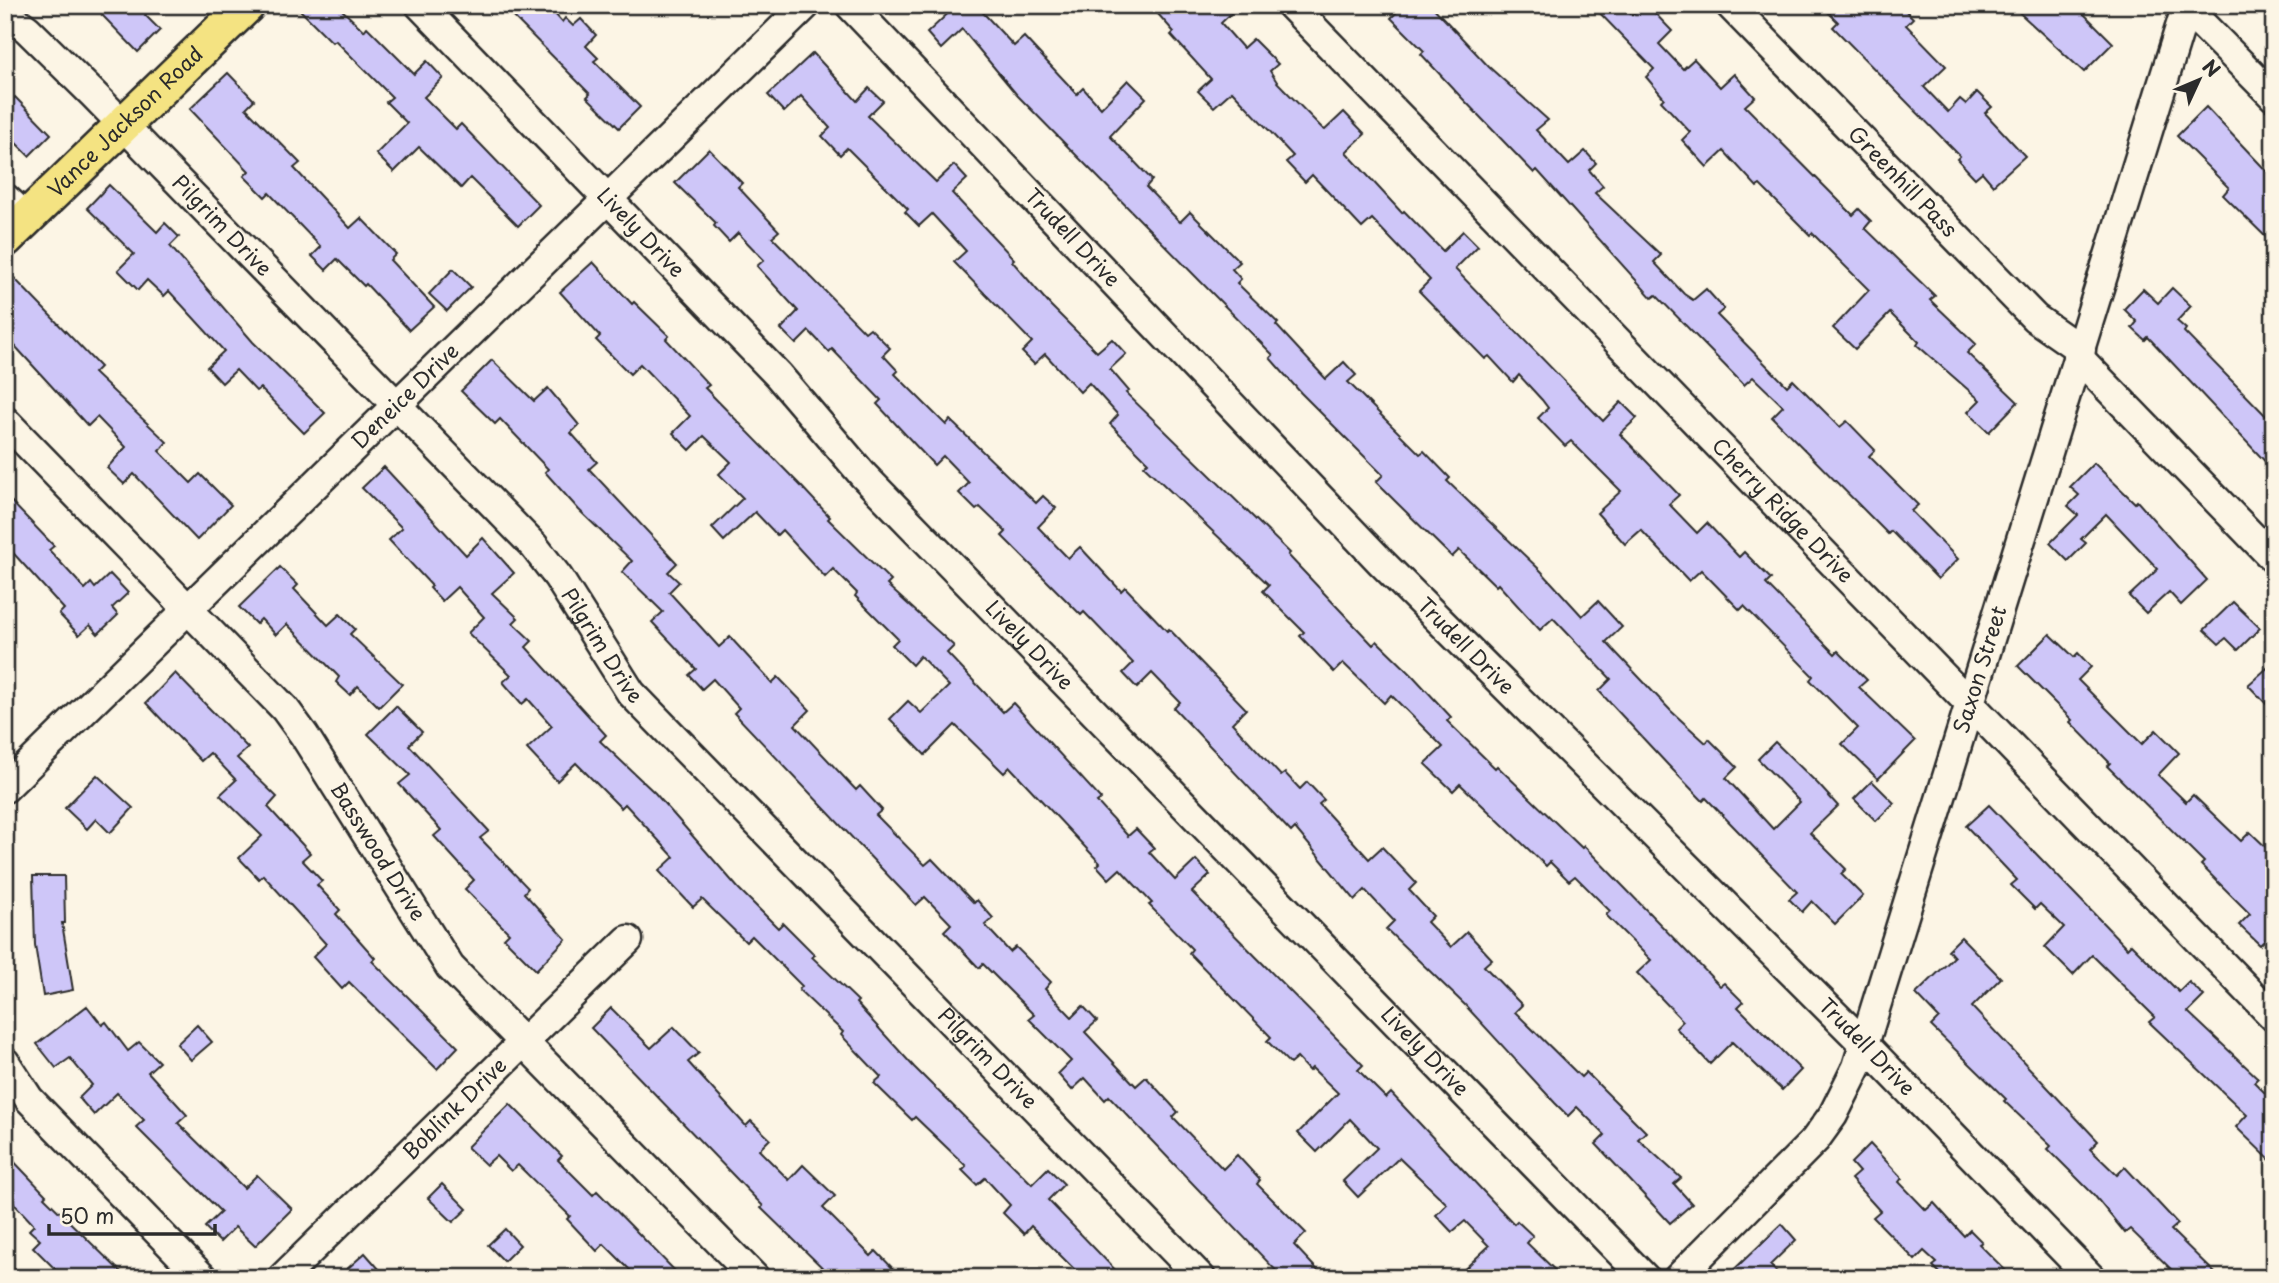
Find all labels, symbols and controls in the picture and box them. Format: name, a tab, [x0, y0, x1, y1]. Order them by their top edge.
street label: Vance Jackson Road	[39, 38, 209, 204]
north arrow	[2164, 46, 2234, 116]
text: N	[2197, 52, 2227, 83]
street label: Greenhill Pass	[1842, 118, 1966, 244]
street label: Pilgrim Drive	[166, 166, 280, 283]
street label: Lively Drive	[590, 179, 693, 284]
street label: Trudell Drive	[1018, 180, 1129, 293]
street label: Deneice Drive	[343, 335, 465, 456]
street label: Cherry Ridge Drive	[1705, 429, 1862, 589]
street label: Pilgrim Drive	[555, 581, 651, 710]
street label: Trudell Drive	[1411, 589, 1523, 701]
street label: Lively Drive	[979, 592, 1082, 696]
street label: Saxon Street	[1944, 601, 2013, 737]
street label: Basswood Drive	[323, 775, 435, 927]
street label: Trudell Drive	[1812, 990, 1924, 1102]
street label: Lively Drive	[1374, 998, 1478, 1103]
street label: Pilgrim Drive	[931, 999, 1046, 1115]
street label: Boblink Drive	[394, 1049, 513, 1166]
scale bar	[49, 1192, 215, 1236]
text: 50 m	[60, 1199, 114, 1231]

